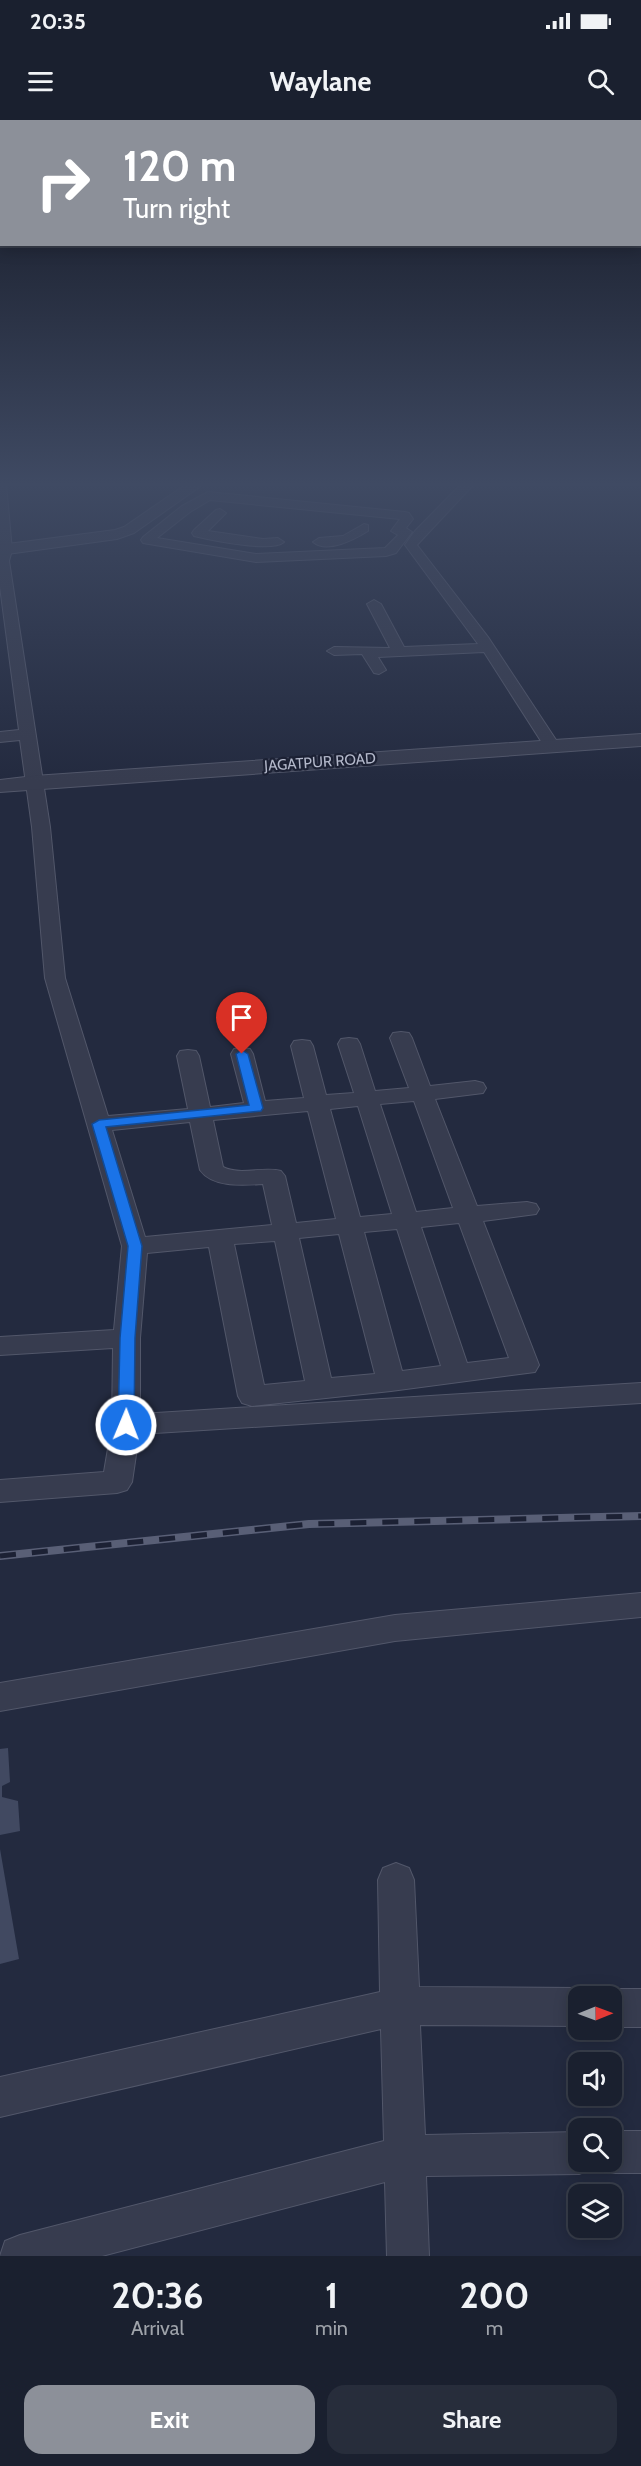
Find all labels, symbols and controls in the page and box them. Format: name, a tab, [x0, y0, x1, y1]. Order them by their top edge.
text: 20:35	[30, 8, 86, 35]
icon: menu	[24, 65, 57, 98]
text: Waylane	[270, 65, 371, 98]
icon: search	[584, 65, 617, 98]
text: 120 m	[123, 140, 236, 192]
icon: right	[24, 144, 102, 222]
text: Turn right	[123, 192, 230, 225]
street label: JAGATPUR ROAD	[263, 749, 377, 775]
pin	[216, 992, 267, 1054]
icon: arrive	[225, 1001, 258, 1034]
position arrow	[94, 1393, 158, 1457]
north arrow	[568, 1986, 622, 2040]
map controls	[568, 1986, 622, 2238]
button: sound	[568, 2052, 622, 2106]
button: search	[568, 2118, 622, 2172]
button: layers	[568, 2184, 622, 2238]
text: 20:36	[112, 2273, 204, 2317]
text: 1	[325, 2273, 338, 2317]
text: 200	[460, 2273, 529, 2317]
text: Arrival	[131, 2316, 184, 2340]
text: min	[315, 2316, 348, 2340]
text: m	[486, 2316, 503, 2340]
button: Exit	[24, 2385, 315, 2454]
button: Share	[327, 2385, 617, 2454]

